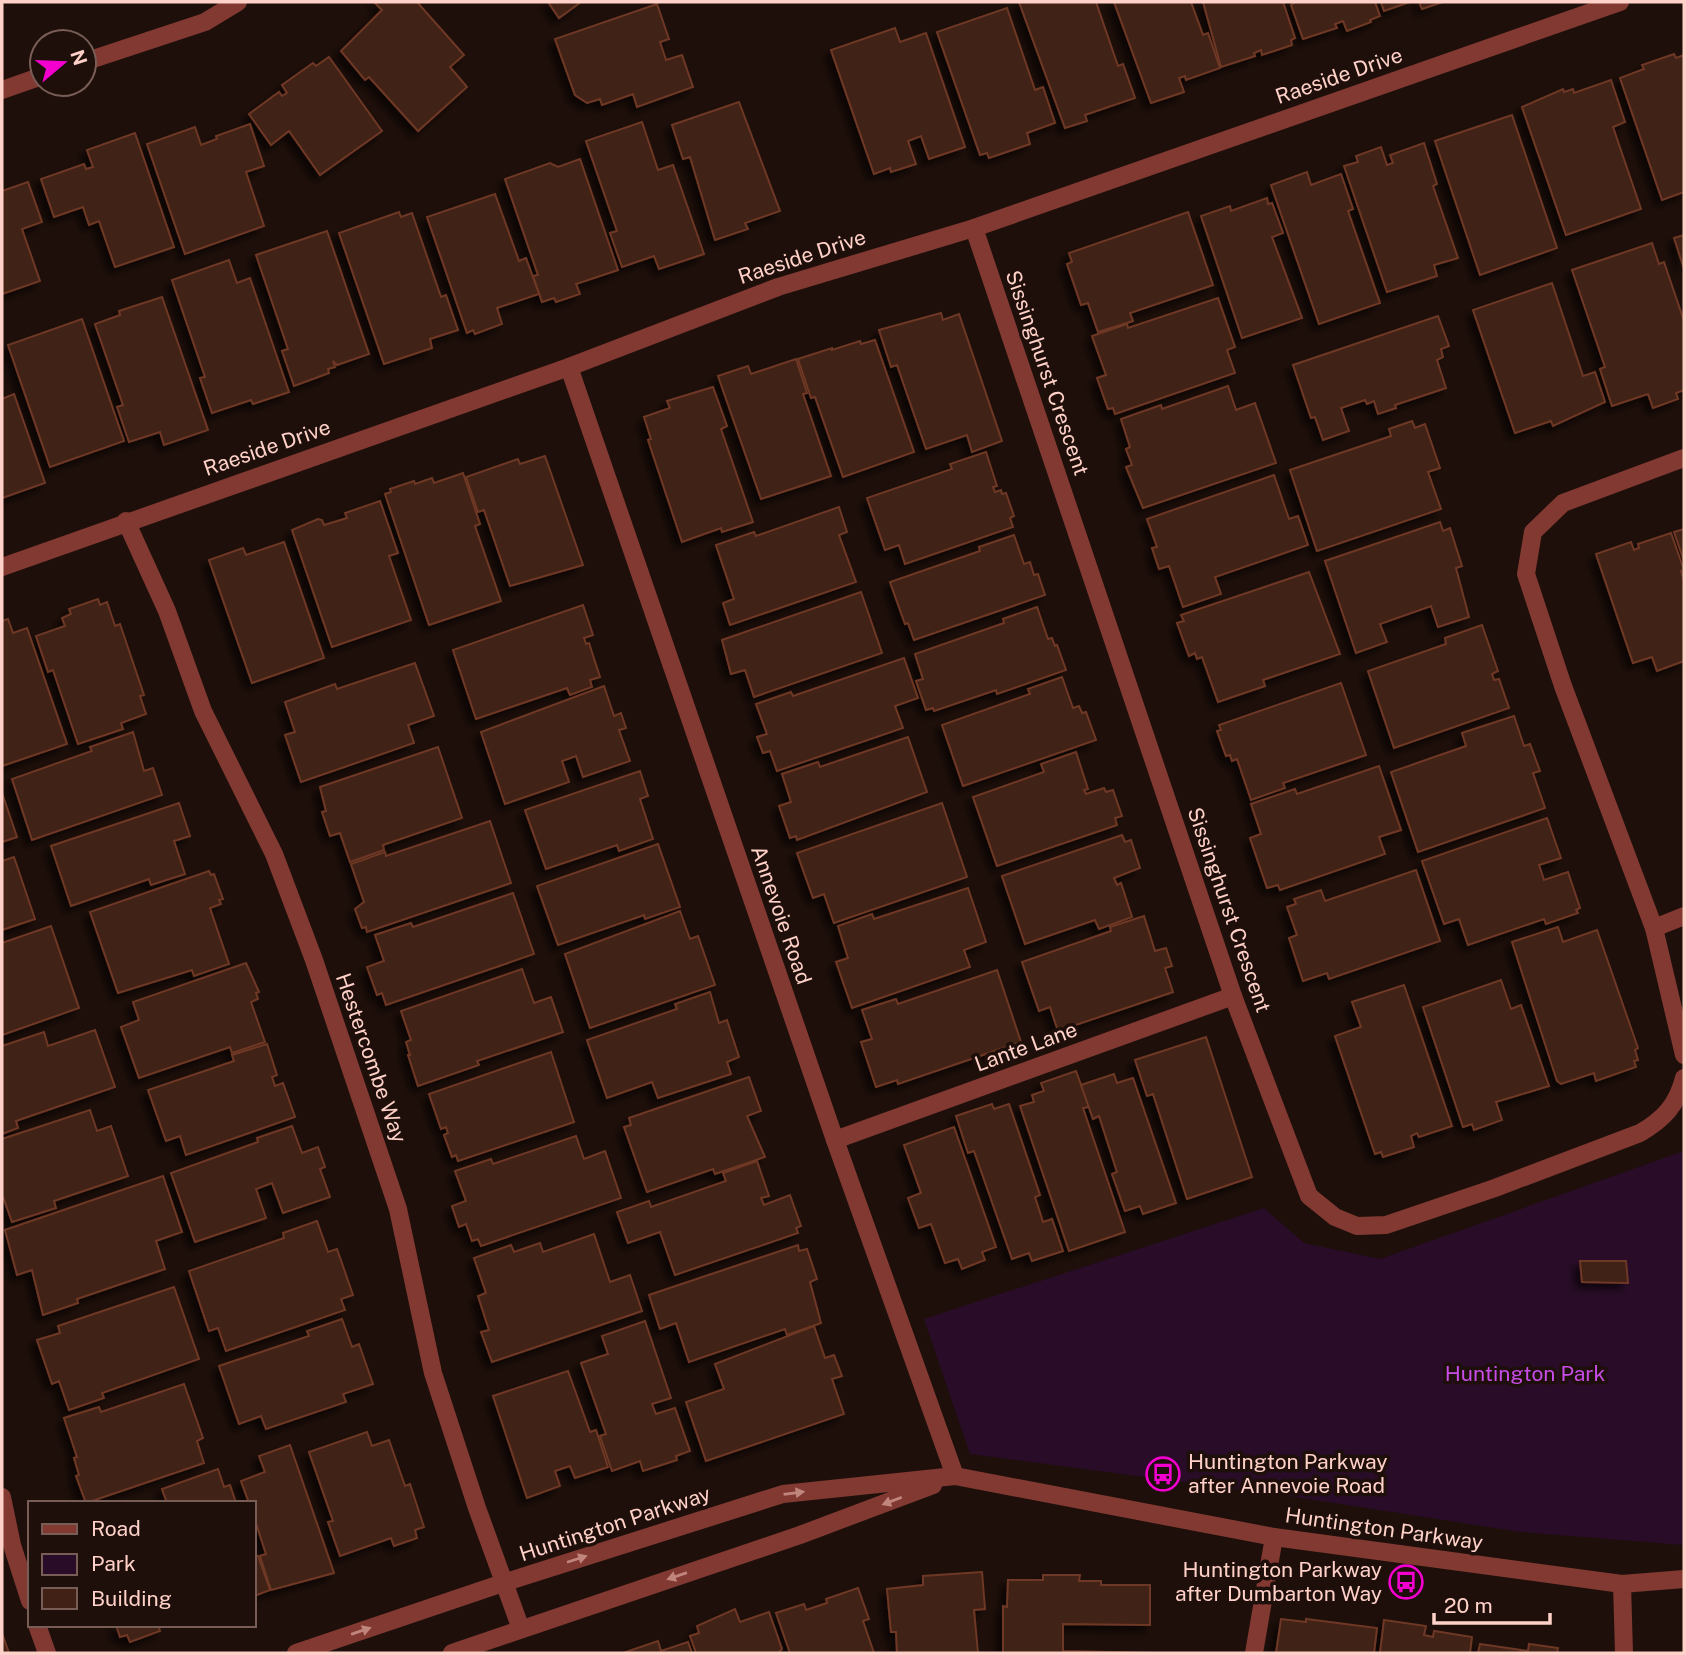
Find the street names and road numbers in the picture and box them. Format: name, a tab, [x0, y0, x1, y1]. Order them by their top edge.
street label: Raeside Drive	[1272, 42, 1406, 109]
street label: Raeside Drive	[735, 224, 869, 289]
street label: Sissinghurst Crescent	[1001, 267, 1094, 479]
street label: Raeside Drive	[200, 414, 334, 481]
street label: Sissinghurst Crescent	[1183, 804, 1276, 1016]
street label: Annevoie Road	[746, 842, 817, 987]
street label: Hestercombe Way	[331, 970, 412, 1146]
street label: Lante Lane	[971, 1016, 1080, 1077]
street label: Huntington Parkway	[516, 1481, 714, 1566]
street label: Huntington Parkway	[1284, 1502, 1485, 1555]

